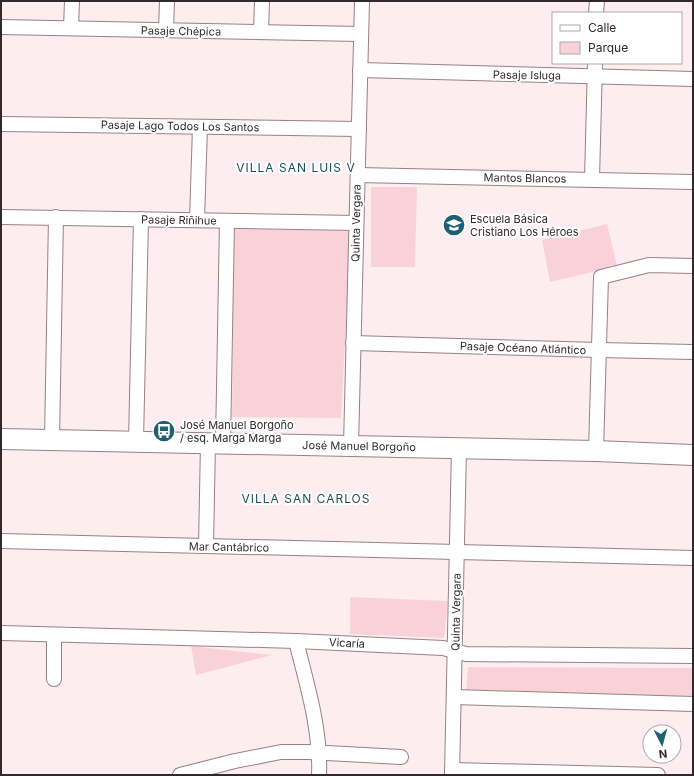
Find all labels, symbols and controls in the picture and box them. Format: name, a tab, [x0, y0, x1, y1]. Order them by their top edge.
legend	[552, 12, 682, 64]
text: Calle	[588, 20, 616, 35]
street label: Pasaje Chépica	[141, 23, 221, 39]
text: Parque	[588, 40, 628, 55]
street label: Pasaje Isluga	[493, 67, 561, 83]
street label: Pasaje Lago Todos Los Santos	[101, 118, 260, 134]
district label: VILLA SAN LUIS V	[236, 160, 356, 175]
street label: Mantos Blancos	[483, 170, 567, 186]
street label: Quinta Vergara	[348, 184, 364, 262]
street label: Pasaje Riñihue	[141, 212, 217, 228]
school or university icon: Escuela Básica Cristiano Los Héroes	[441, 212, 467, 238]
place label: Escuela Básica Cristiano Los Héroes	[470, 212, 579, 239]
street label: Pasaje Océano Atlántico	[460, 339, 587, 357]
bus stop icon: José Manuel Borgoño / esq. Marga Marga	[151, 418, 177, 444]
place label: José Manuel Borgoño / esq. Marga Marga	[180, 418, 294, 445]
street label: José Manuel Borgoño	[302, 438, 416, 454]
district label: VILLA SAN CARLOS	[242, 491, 370, 506]
street label: Mar Cantábrico	[189, 539, 270, 555]
street label: Quinta Vergara	[448, 573, 464, 651]
street label: Vicaría	[329, 635, 365, 651]
north arrow	[642, 724, 682, 764]
text: N	[658, 747, 668, 761]

